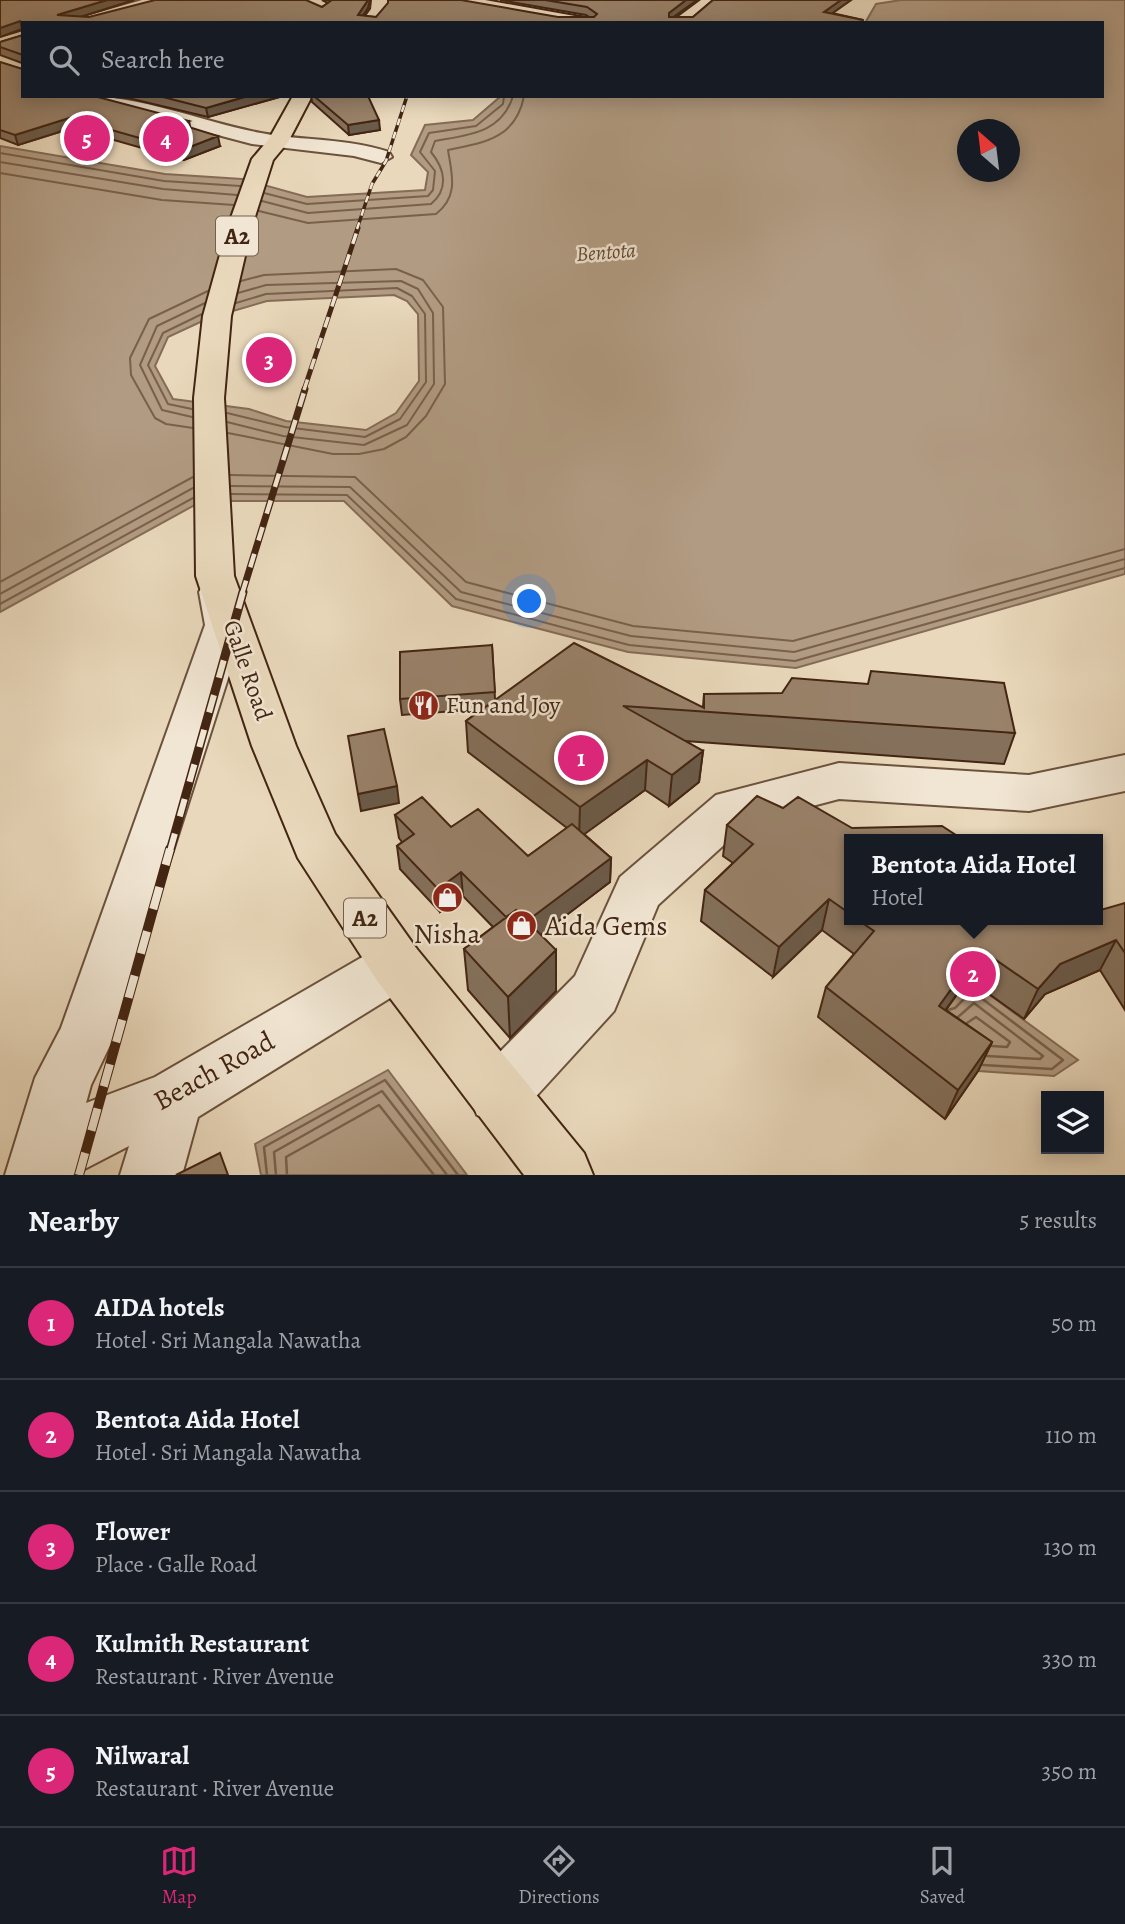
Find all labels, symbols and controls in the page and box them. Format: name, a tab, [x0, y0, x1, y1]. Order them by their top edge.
search box	[21, 21, 1104, 98]
icon: search	[45, 41, 83, 79]
text: Search here	[101, 42, 225, 77]
pin: 5	[64, 112, 110, 164]
pin: 4	[143, 113, 189, 165]
north arrow	[957, 119, 1020, 182]
road number: A2	[216, 216, 258, 256]
water label: Bentota	[575, 236, 637, 268]
pin: 3	[246, 334, 292, 386]
your location	[512, 584, 546, 618]
street label: Galle Road	[216, 616, 280, 725]
restaurant icon: Fun and Joy	[406, 688, 440, 722]
place label: Fun and Joy	[446, 689, 561, 721]
pin: 1	[558, 732, 604, 784]
popup	[844, 834, 1103, 925]
text: Bentota Aida Hotel	[871, 847, 1076, 882]
shop icon: Nisha	[430, 880, 464, 914]
text: Hotel	[871, 882, 923, 913]
road number: A2	[344, 898, 386, 937]
place label: Aida Gems	[544, 907, 668, 945]
shop icon: Aida Gems	[505, 909, 539, 943]
place label: Nisha	[413, 915, 481, 953]
pin: 2	[950, 948, 996, 1000]
street label: Beach Road	[147, 1022, 282, 1120]
map controls	[1041, 1091, 1104, 1154]
button: layers	[1041, 1091, 1104, 1154]
text: Nearby	[28, 1201, 119, 1241]
text: 5 results	[1020, 1205, 1097, 1236]
text: AIDA hotels	[95, 1290, 225, 1325]
text: 1	[47, 1308, 55, 1339]
text: 50 m	[1051, 1308, 1097, 1339]
text: Hotel · Sri Mangala Nawatha	[95, 1325, 361, 1356]
text: Bentota Aida Hotel	[95, 1402, 300, 1437]
text: 2	[45, 1420, 57, 1451]
text: 110 m	[1045, 1420, 1097, 1451]
text: Hotel · Sri Mangala Nawatha	[95, 1437, 361, 1468]
text: Flower	[95, 1514, 170, 1549]
text: 3	[46, 1532, 56, 1563]
text: 130 m	[1044, 1532, 1097, 1563]
text: Place · Galle Road	[95, 1549, 257, 1580]
text: Kulmith Restaurant	[95, 1626, 309, 1661]
text: 4	[46, 1644, 56, 1675]
text: 330 m	[1042, 1644, 1097, 1675]
text: Restaurant · River Avenue	[95, 1661, 334, 1692]
text: Nilwaral	[95, 1738, 189, 1773]
text: 5	[46, 1756, 56, 1787]
text: 350 m	[1042, 1756, 1097, 1787]
text: Restaurant · River Avenue	[95, 1773, 334, 1804]
tab: Map	[160, 1842, 198, 1910]
tab: Directions	[518, 1842, 600, 1910]
tab: Saved	[920, 1842, 965, 1910]

